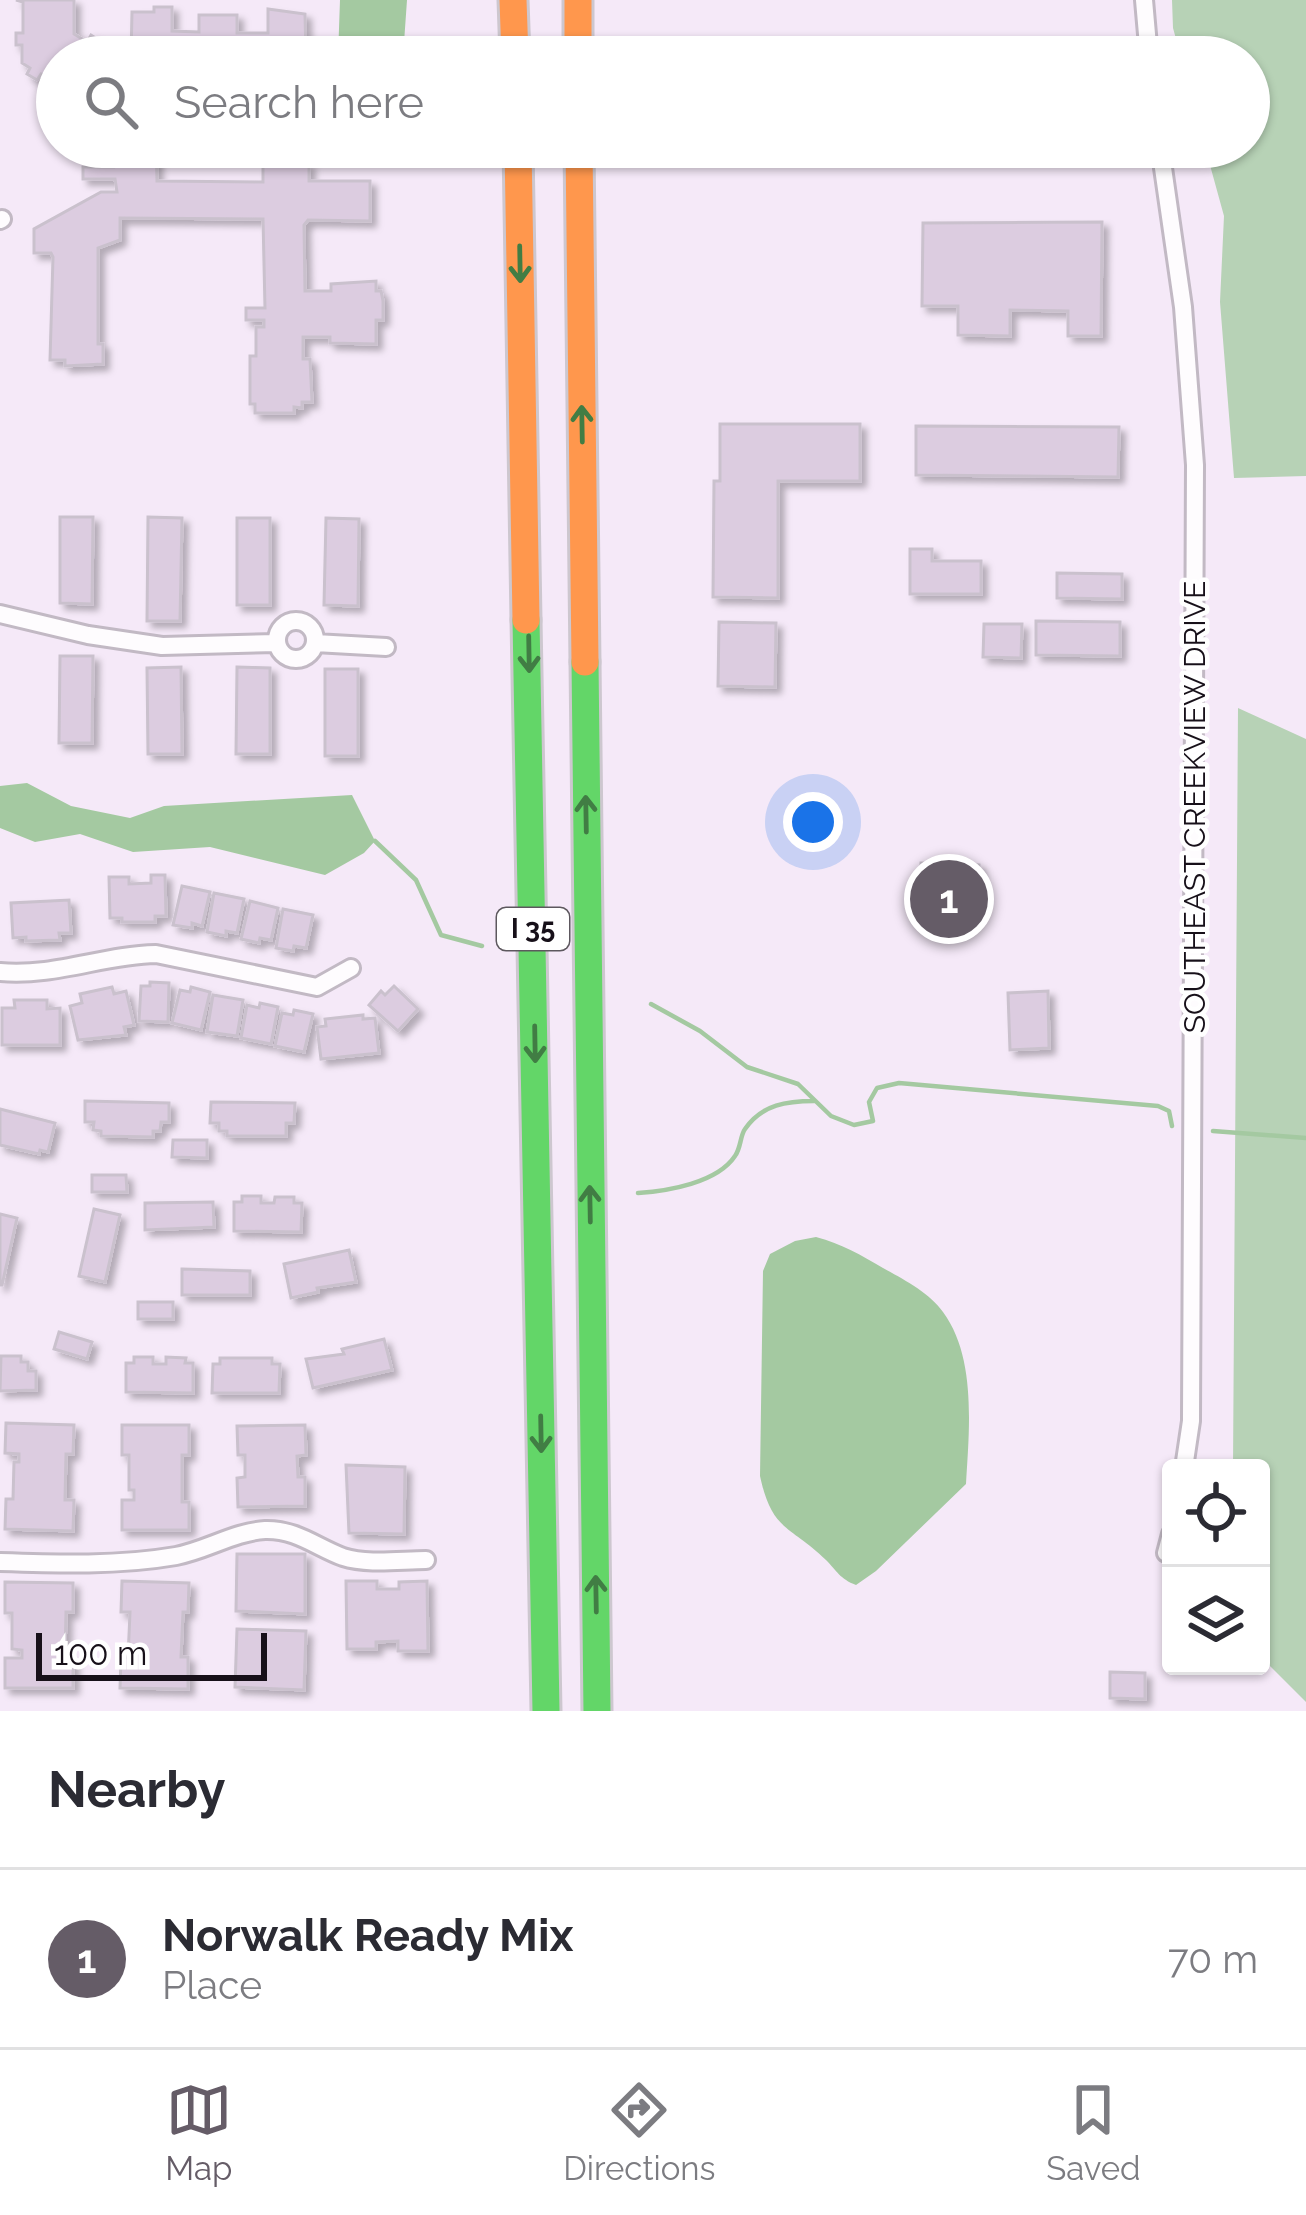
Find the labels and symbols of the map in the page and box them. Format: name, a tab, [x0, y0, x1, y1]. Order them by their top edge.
one-way arrow	[509, 244, 532, 283]
one-way arrow	[571, 405, 593, 444]
street label: SOUTHEAST CREEKVIEW DRIVE	[1177, 581, 1212, 1033]
one-way arrow	[517, 634, 540, 673]
your location	[783, 792, 843, 852]
one-way arrow	[575, 795, 597, 834]
pin: 1	[910, 854, 988, 944]
road number: I 35	[497, 908, 569, 950]
one-way arrow	[524, 1024, 546, 1063]
one-way arrow	[578, 1185, 601, 1224]
one-way arrow	[530, 1414, 553, 1453]
one-way arrow	[584, 1575, 607, 1614]
scale bar	[36, 1627, 267, 1680]

